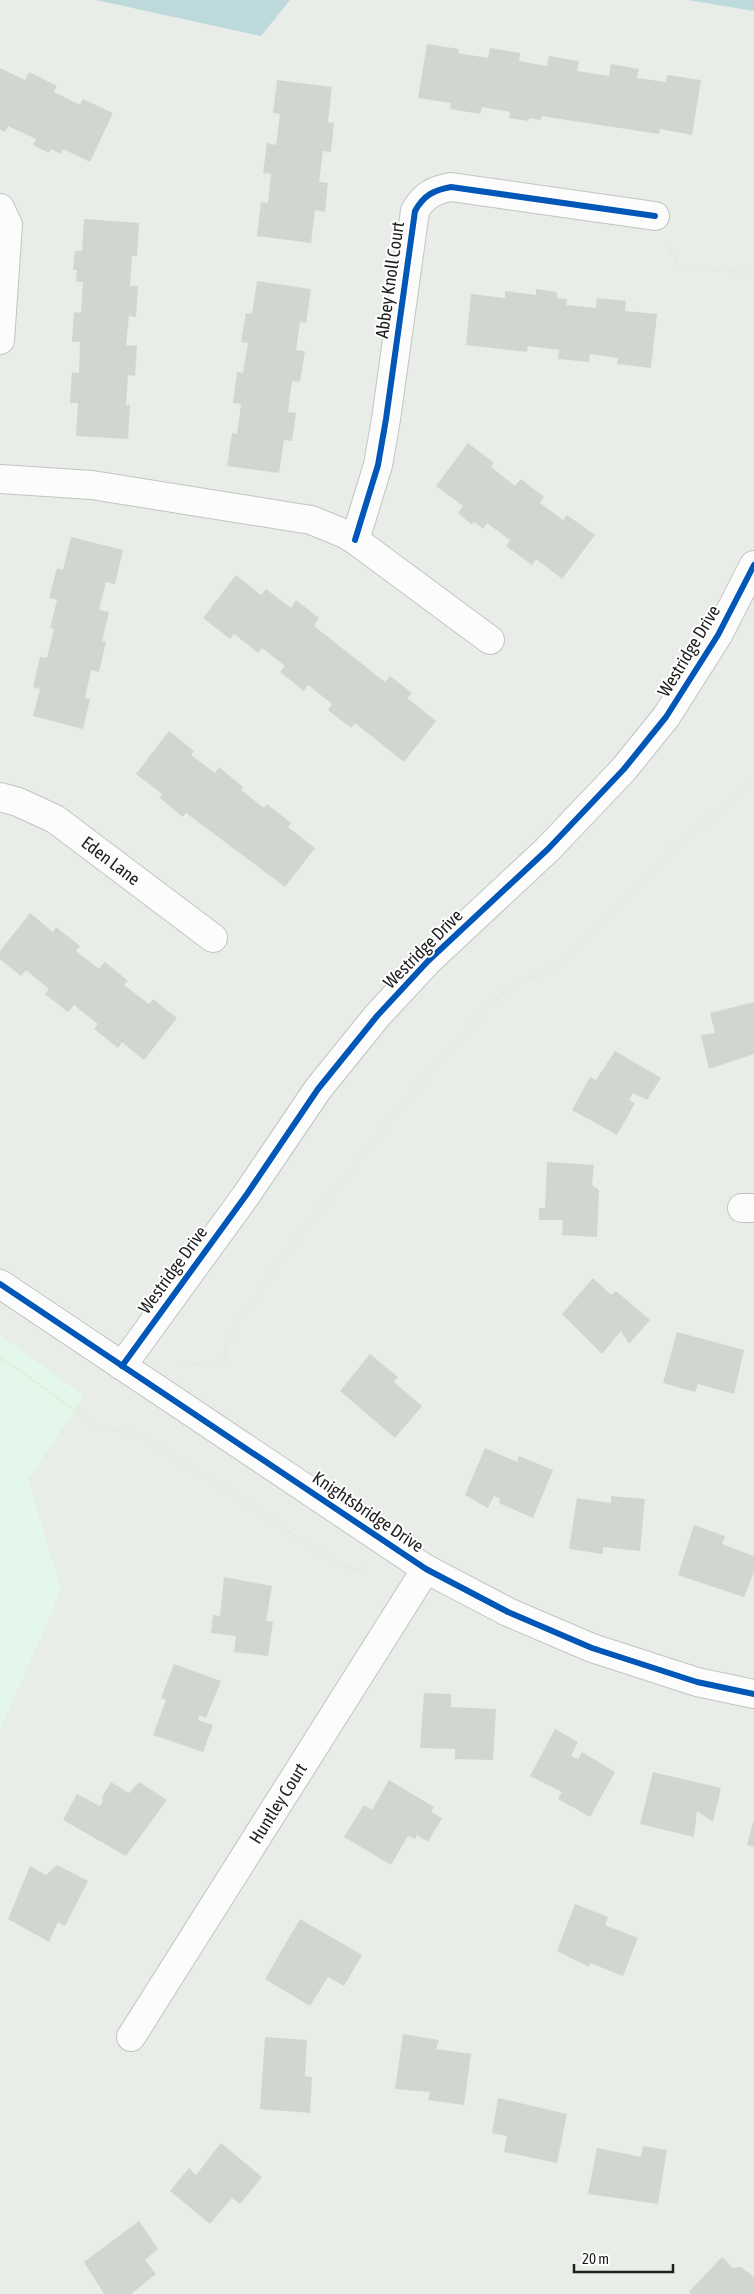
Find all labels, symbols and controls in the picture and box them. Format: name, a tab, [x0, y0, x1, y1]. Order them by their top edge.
street label: Abbey Knoll Court	[371, 220, 408, 339]
street label: Westridge Drive	[653, 601, 724, 700]
street label: Eden Lane	[77, 832, 144, 889]
street label: Westridge Drive	[379, 905, 467, 993]
street label: Westridge Drive	[134, 1222, 211, 1318]
street label: Knightsbridge Drive	[309, 1467, 428, 1556]
street label: Huntley Court	[245, 1759, 311, 1847]
scale bar	[574, 2242, 673, 2274]
text: 20 m	[582, 2250, 609, 2267]

